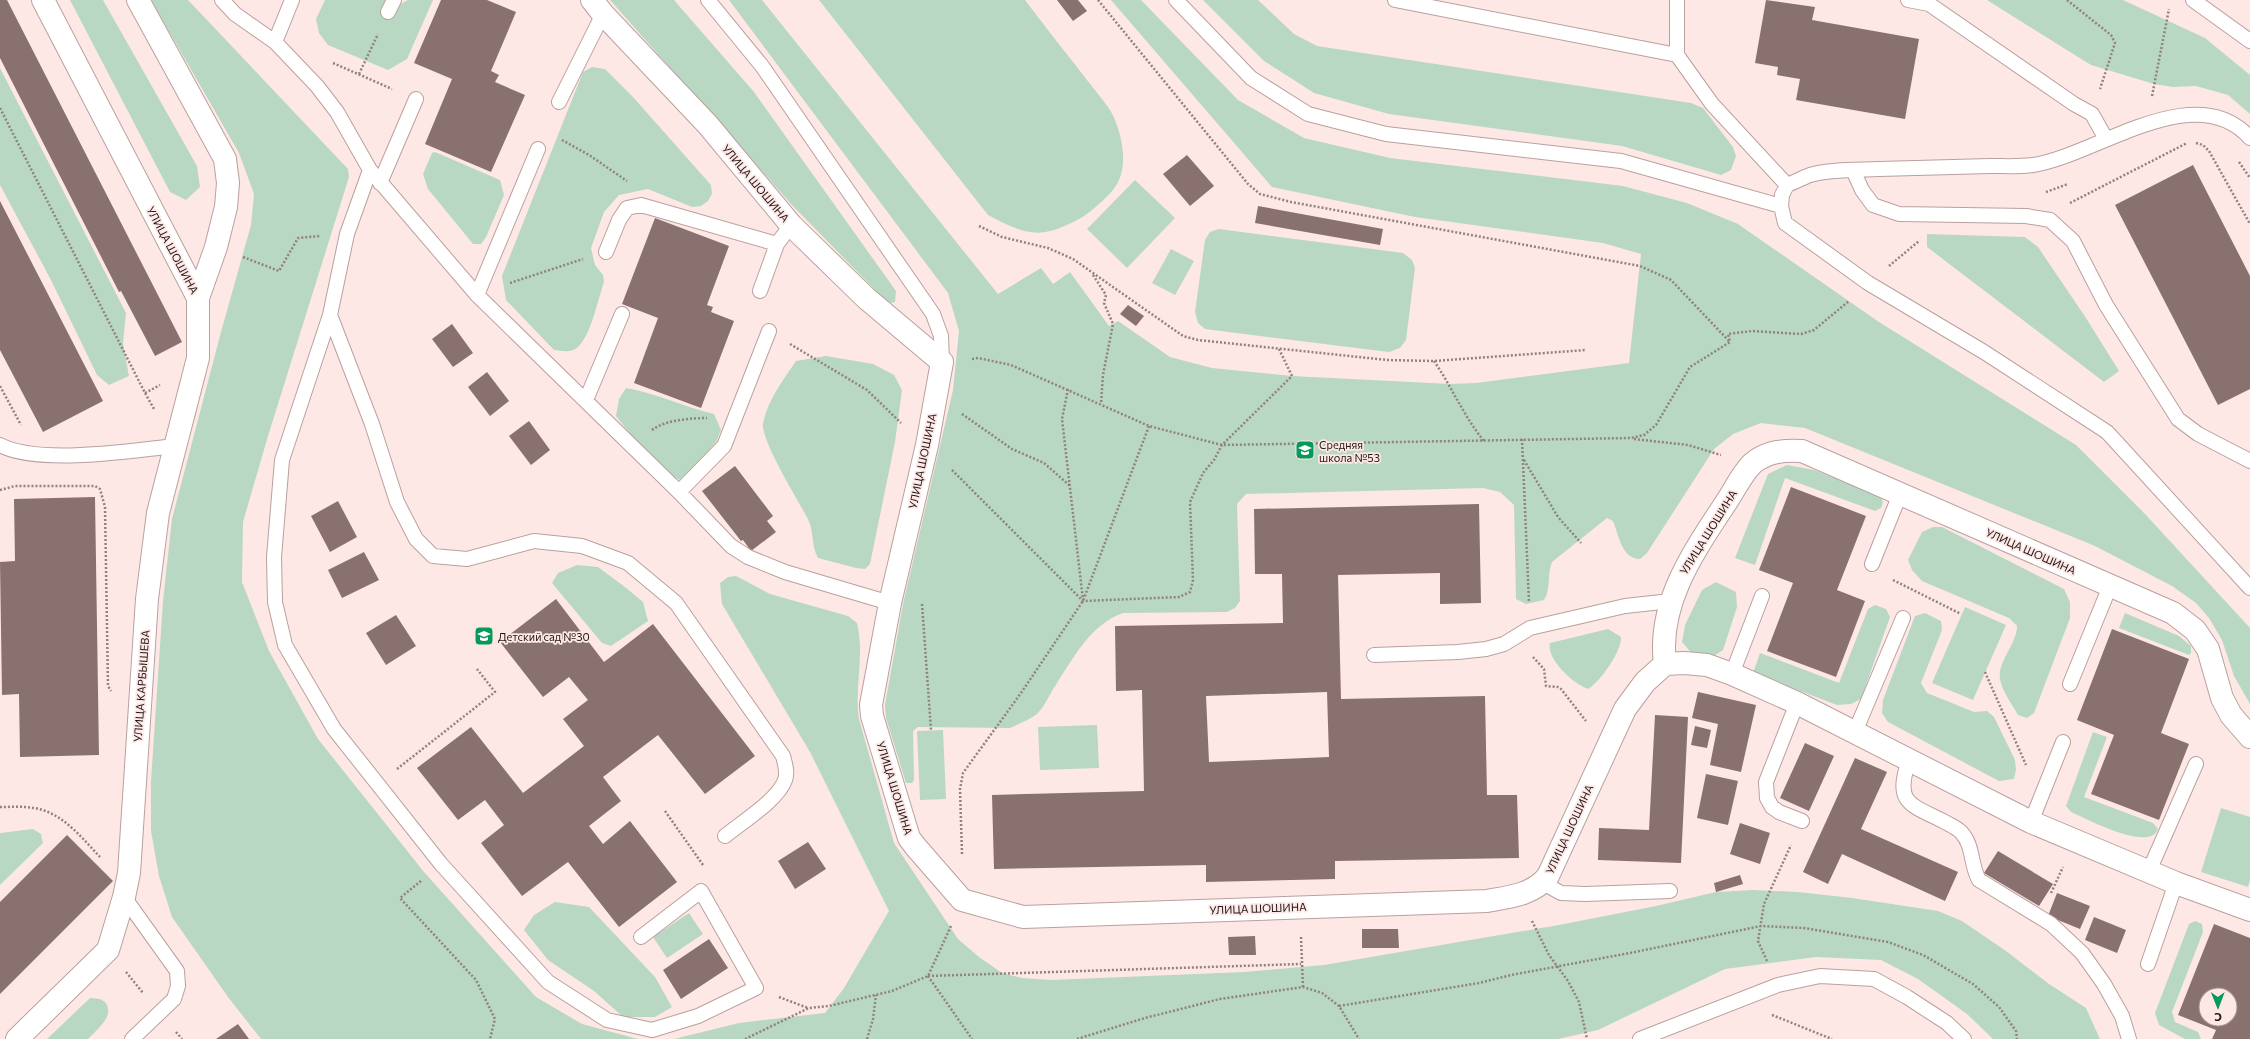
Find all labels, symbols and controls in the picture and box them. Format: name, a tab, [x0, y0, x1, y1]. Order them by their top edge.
street label: УЛИЦА ШОШИНА	[720, 142, 792, 225]
street label: УЛИЦА ШОШИНА	[144, 204, 202, 296]
street label: УЛИЦА ШОШИНА	[906, 412, 939, 510]
place label: Средняя школа №53	[1319, 438, 1380, 464]
school or university icon: Средняя школа №53	[1294, 439, 1316, 461]
street label: УЛИЦА ШОШИНА	[1677, 487, 1739, 577]
street label: УЛИЦА ШОШИНА	[1984, 525, 2078, 577]
school or university icon: Детский сад №30	[473, 625, 495, 647]
street label: УЛИЦА КАРБЫШЕВА	[131, 629, 151, 742]
place label: Детский сад №30	[498, 630, 590, 643]
street label: УЛИЦА ШОШИНА	[875, 740, 916, 837]
street label: УЛИЦА ШОШИНА	[1543, 782, 1596, 876]
street label: УЛИЦА ШОШИНА	[1209, 900, 1307, 916]
north arrow	[2198, 987, 2238, 1027]
text: С	[2214, 1011, 2222, 1024]

